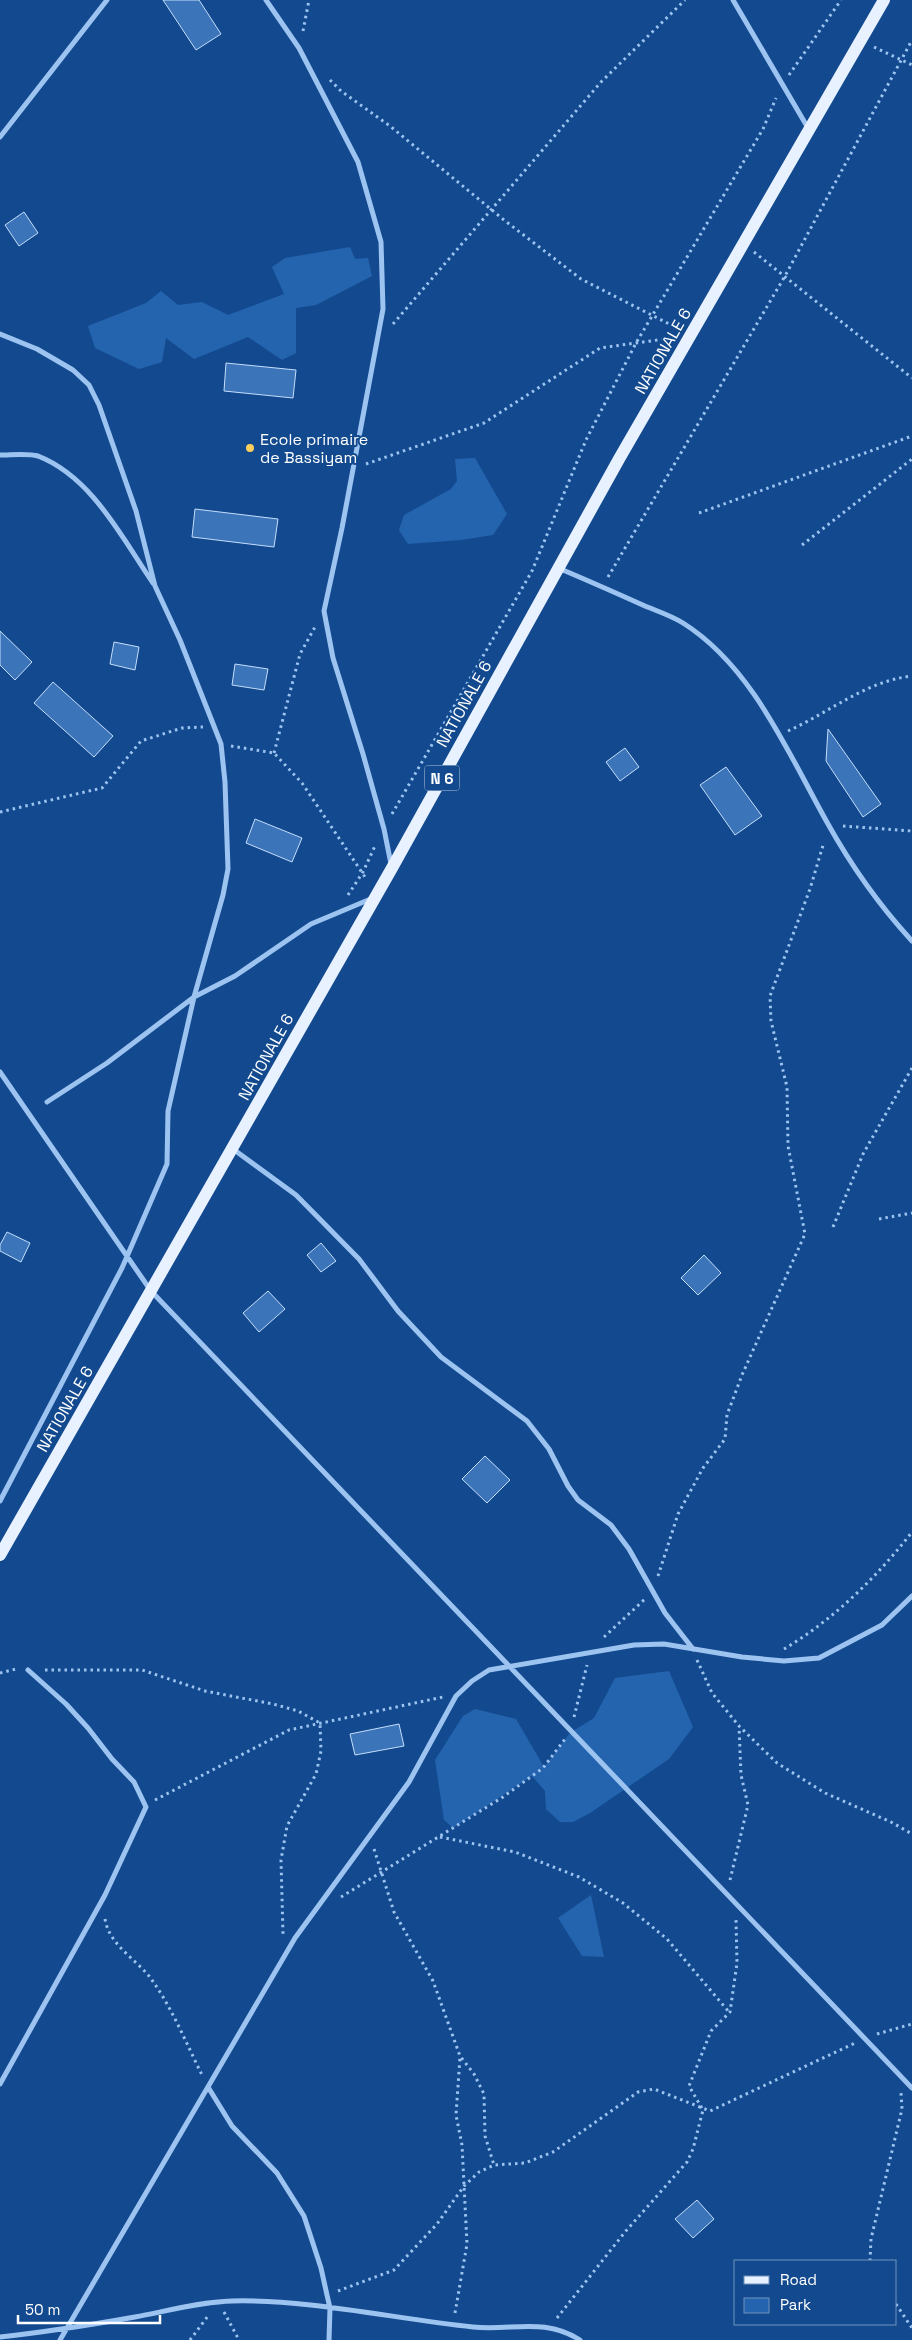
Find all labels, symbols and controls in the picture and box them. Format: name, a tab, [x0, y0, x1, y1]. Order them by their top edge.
street label: NATIONALE 6	[630, 304, 696, 398]
place label: Ecole primaire de Bassiyam	[260, 429, 368, 468]
marker: Ecole primaire de Bassiyam	[244, 442, 256, 454]
street label: NATIONALE 6	[432, 657, 496, 751]
road number: N 6	[424, 766, 460, 790]
street label: NATIONALE 6	[234, 1010, 298, 1104]
street label: NATIONALE 6	[32, 1362, 98, 1456]
legend	[734, 2260, 897, 2325]
text: Road	[780, 2270, 817, 2289]
scale bar	[18, 2292, 160, 2324]
text: Park	[780, 2295, 811, 2314]
text: 50 m	[25, 2300, 60, 2319]

